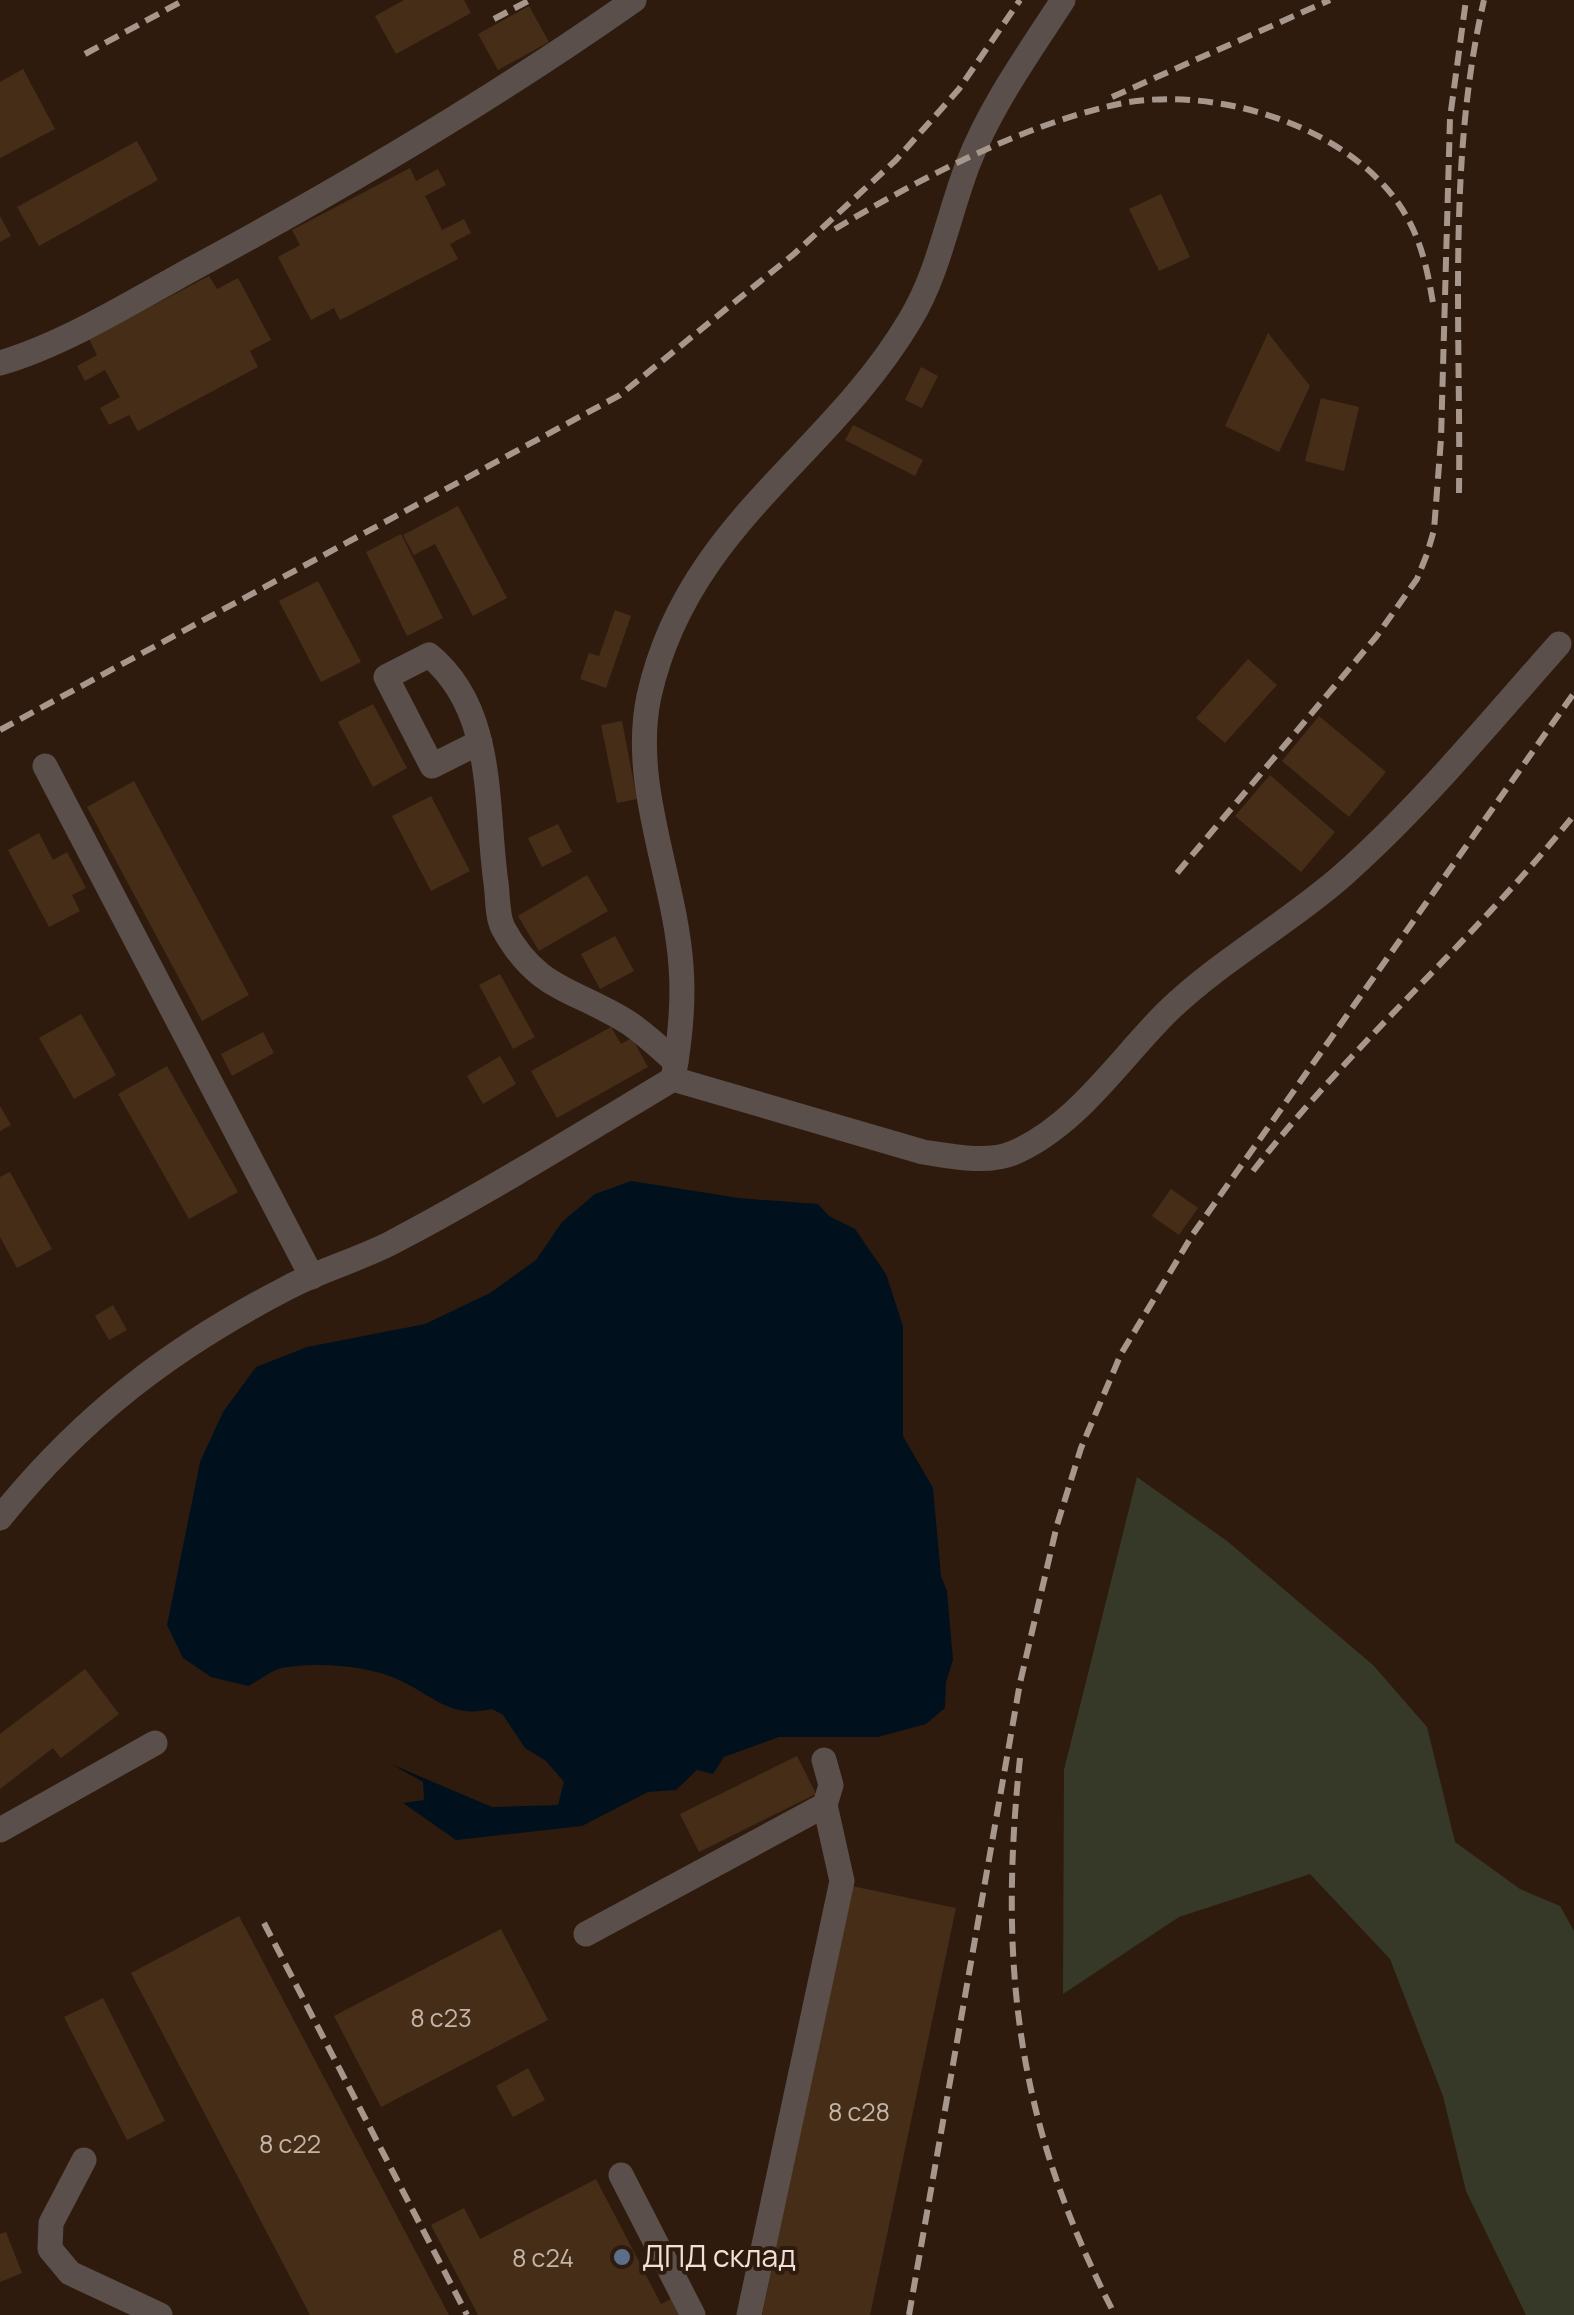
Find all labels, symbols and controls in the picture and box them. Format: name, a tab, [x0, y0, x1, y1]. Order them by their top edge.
house number: 8 с23	[410, 2000, 472, 2035]
house number: 8 с28	[828, 2094, 890, 2129]
house number: 8 с22	[259, 2126, 321, 2161]
place label: ДПД склад	[642, 2235, 796, 2276]
house number: 8 с24	[512, 2240, 574, 2275]
marker: ДПД склад	[611, 2246, 633, 2268]

